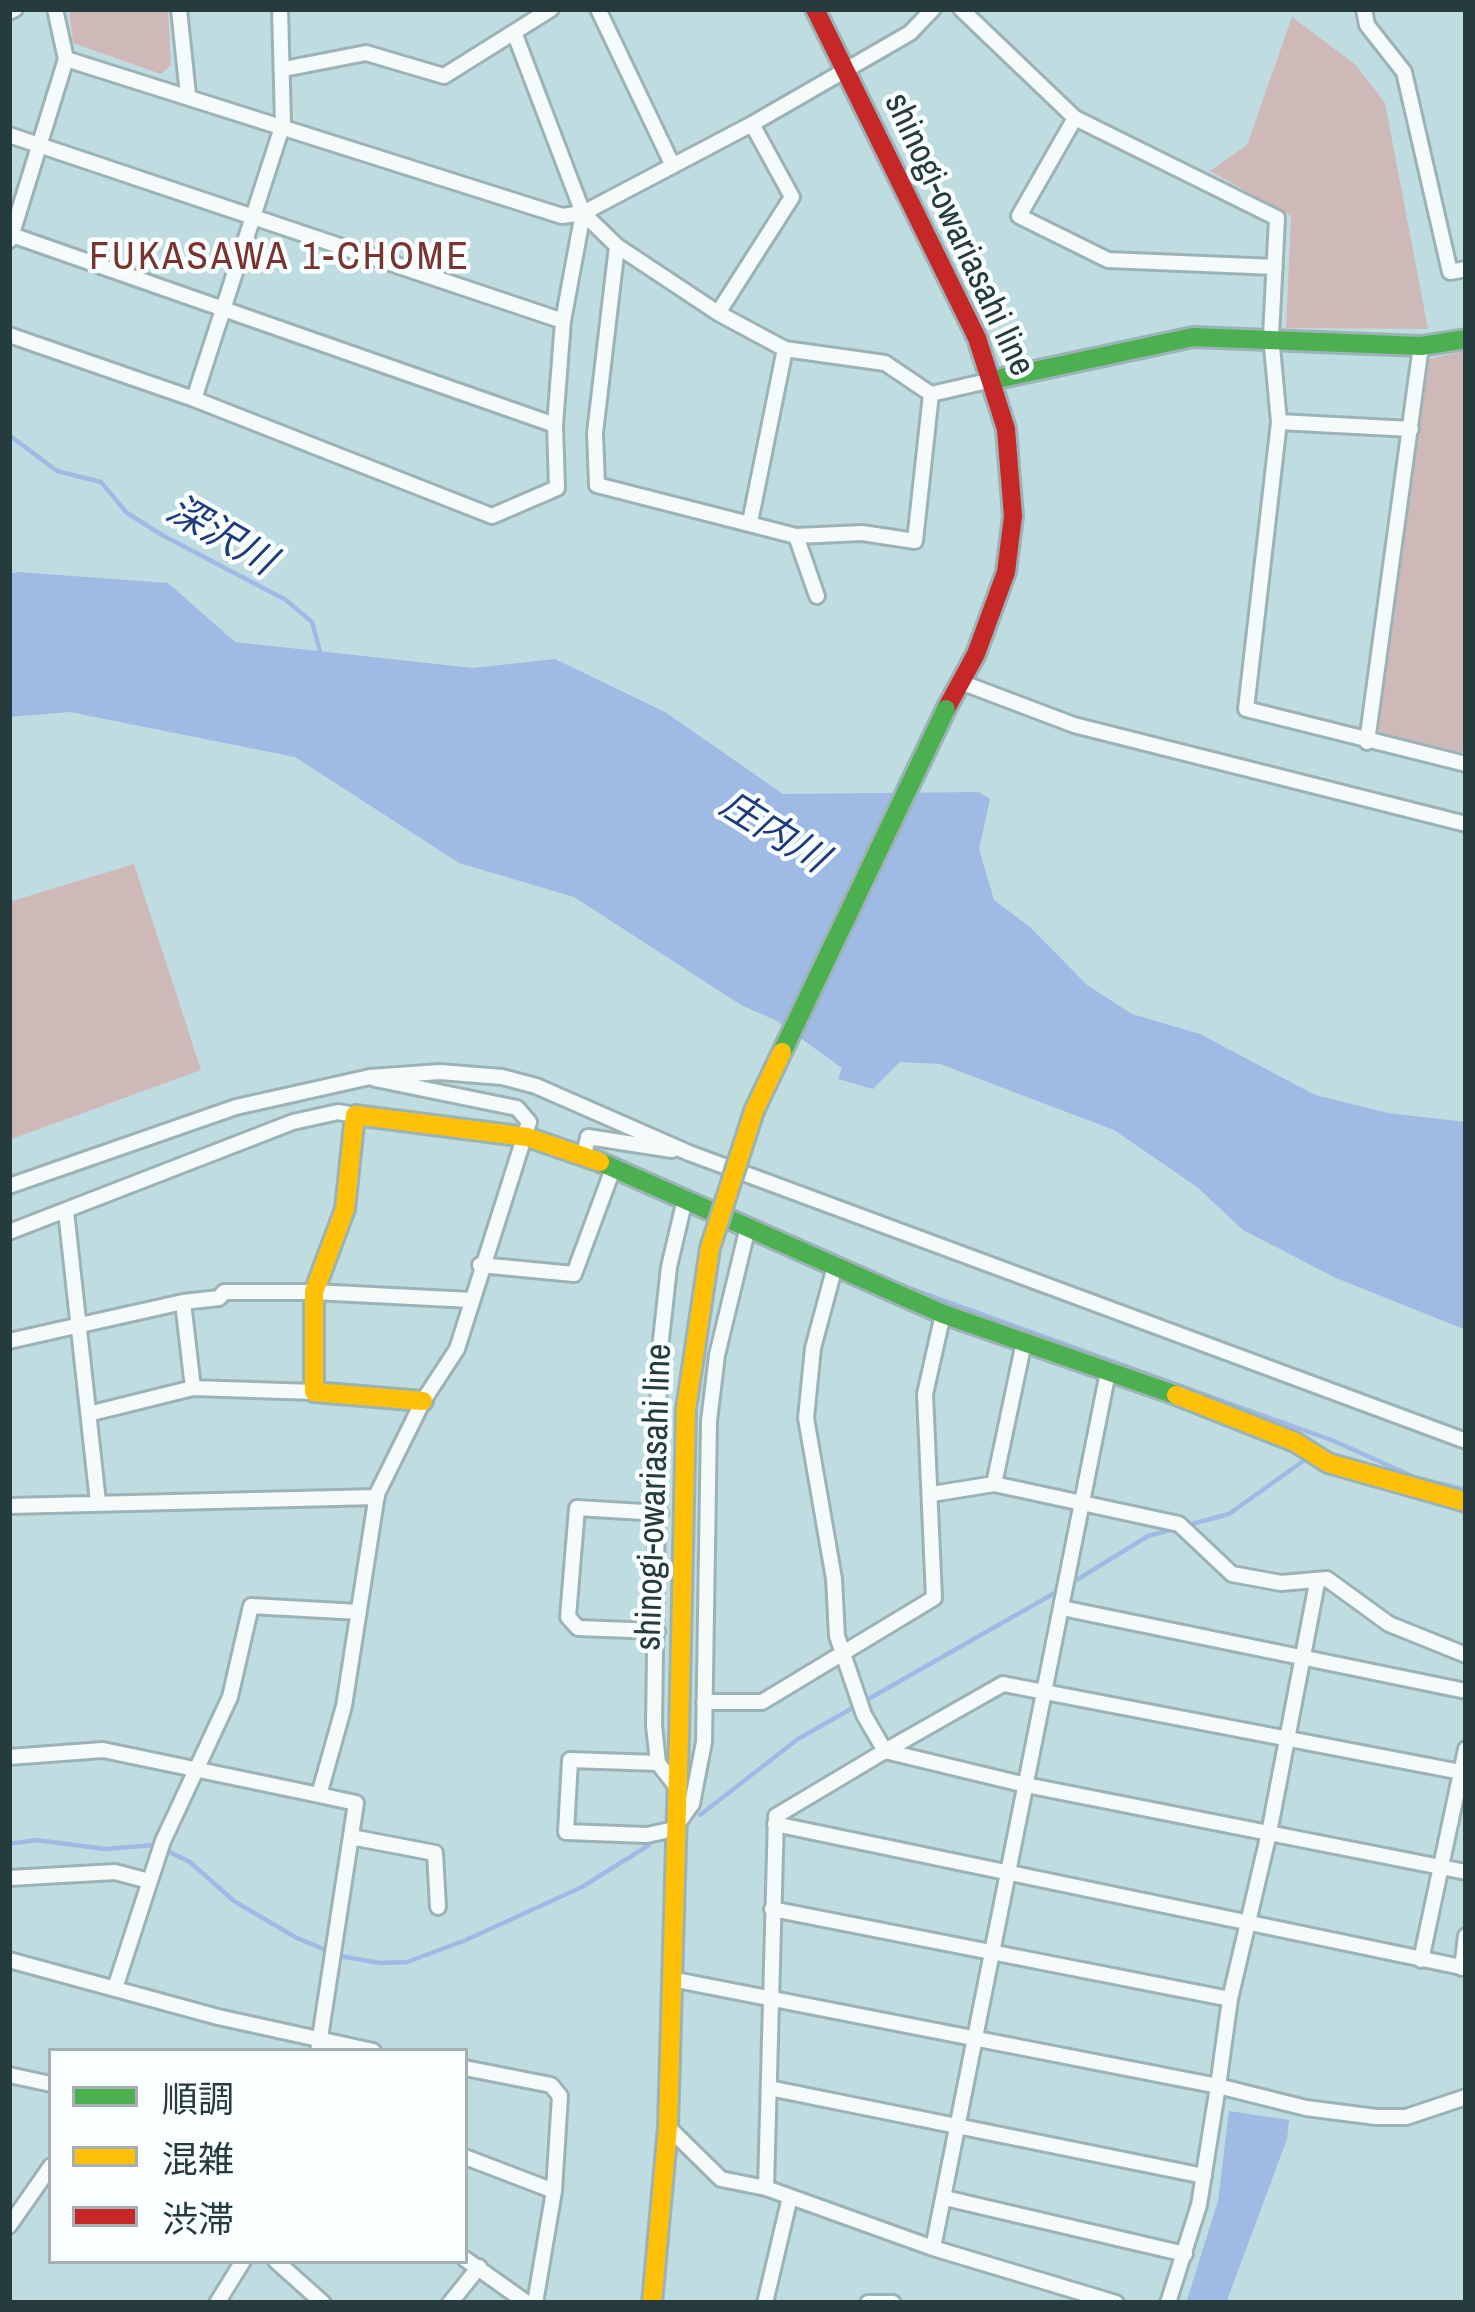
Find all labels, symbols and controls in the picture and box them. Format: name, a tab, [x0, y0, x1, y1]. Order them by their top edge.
street label: shinogi-owariasahi line	[874, 87, 1042, 383]
district label: FUKASAWA 1-CHOME	[89, 236, 471, 282]
water label: 深沢川	[158, 487, 282, 587]
water label: 庄内川	[711, 782, 835, 884]
street label: shinogi-owariasahi line	[628, 1343, 682, 1651]
legend	[48, 2048, 468, 2264]
text: 順調	[162, 2075, 234, 2123]
text: 混雑	[162, 2135, 234, 2183]
text: 渋滞	[162, 2195, 234, 2243]

